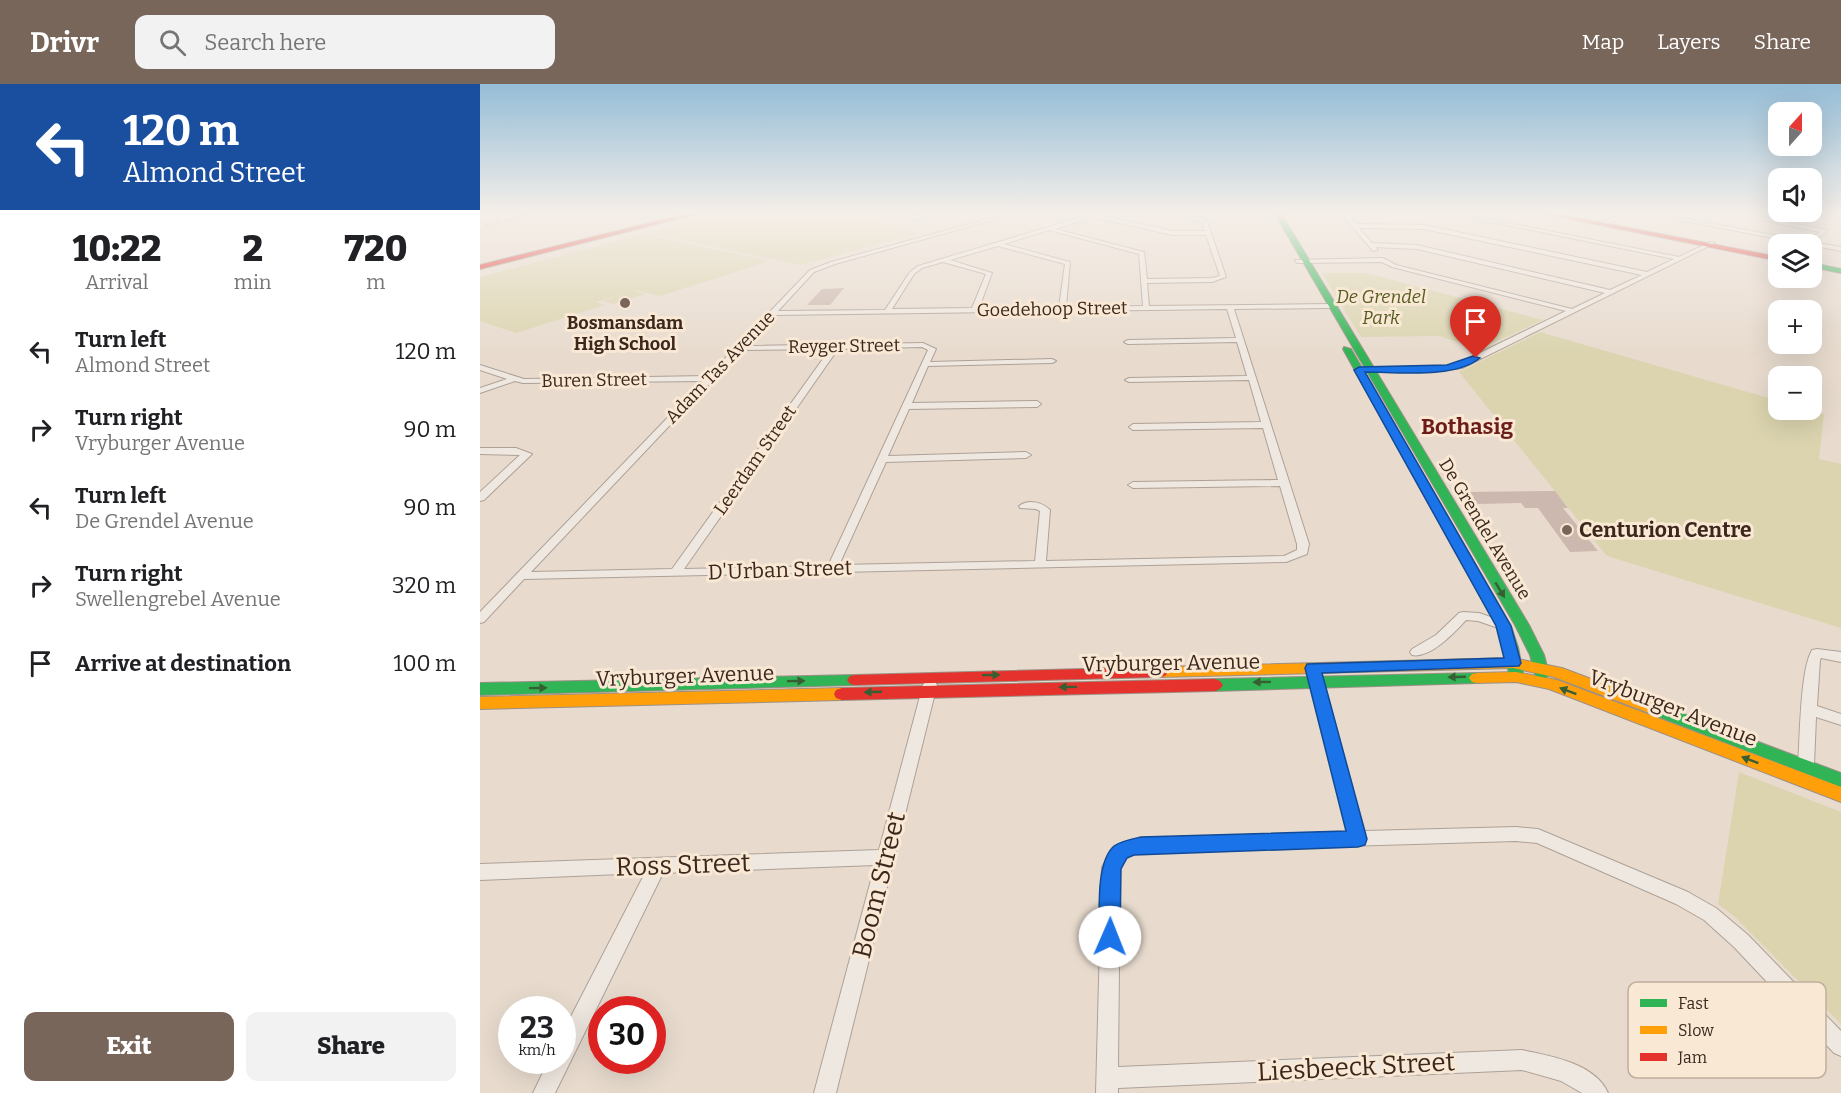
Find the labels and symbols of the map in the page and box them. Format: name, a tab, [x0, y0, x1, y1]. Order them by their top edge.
north arrow	[1768, 102, 1822, 156]
park label: De Grendel Park	[1336, 286, 1426, 329]
marker: Bosmansdam High School	[618, 296, 632, 310]
pin	[1450, 296, 1501, 358]
street label: Goedehoop Street	[976, 297, 1128, 321]
street label: Adam Tas Avenue	[661, 306, 779, 428]
place label: Bosmansdam High School	[567, 312, 683, 355]
street label: Reyger Street	[788, 334, 901, 358]
street label: Buren Street	[541, 368, 647, 392]
street label: Leerdam Street	[709, 401, 801, 519]
district label: Bothasig	[1421, 413, 1513, 440]
street label: De Grendel Avenue	[1434, 454, 1536, 604]
place label: Centurion Centre	[1579, 517, 1751, 543]
marker: Centurion Centre	[1560, 523, 1574, 537]
street label: D'Urban Street	[707, 554, 853, 586]
one-way arrow	[1495, 582, 1506, 598]
street label: Vryburger Avenue	[1082, 648, 1260, 678]
street label: Vryburger Avenue	[595, 660, 775, 692]
street label: Vryburger Avenue	[1585, 664, 1761, 752]
one-way arrow	[982, 671, 1001, 680]
one-way arrow	[1448, 672, 1467, 681]
one-way arrow	[787, 676, 806, 686]
one-way arrow	[1253, 677, 1272, 687]
one-way arrow	[1058, 682, 1077, 692]
one-way arrow	[529, 683, 548, 693]
one-way arrow	[1559, 685, 1577, 695]
one-way arrow	[863, 687, 882, 697]
one-way arrow	[1741, 755, 1759, 765]
street label: Boom Street	[846, 808, 912, 961]
street label: Ross Street	[615, 847, 752, 883]
position arrow	[1078, 905, 1142, 969]
legend	[1628, 982, 1826, 1078]
text: Fast	[1678, 994, 1709, 1013]
speed limit sign: 30	[588, 996, 666, 1074]
text: Slow	[1678, 1021, 1714, 1040]
street label: Liesbeeck Street	[1256, 1046, 1456, 1088]
text: Jam	[1677, 1048, 1707, 1067]

